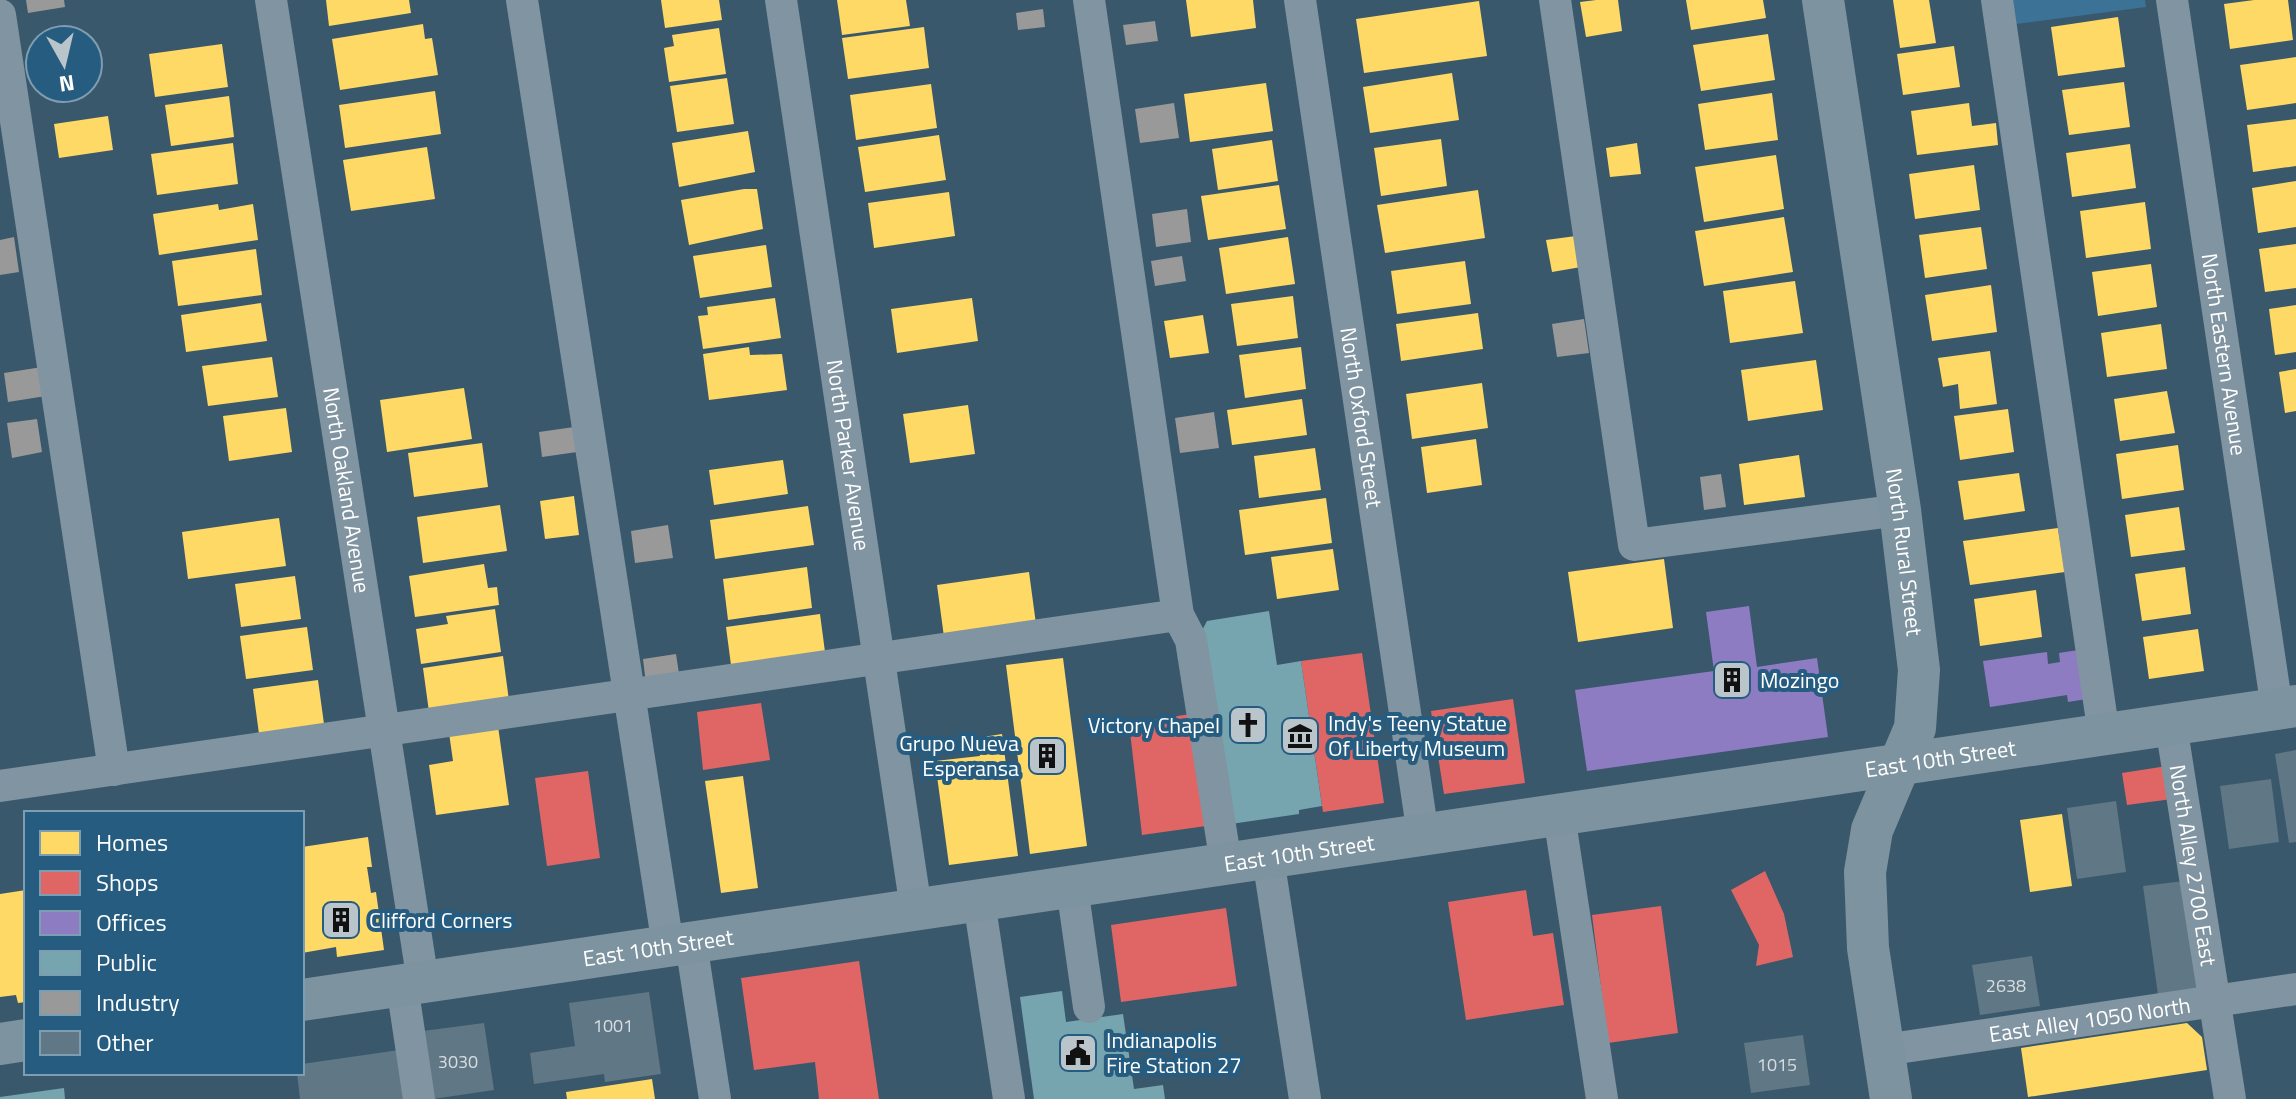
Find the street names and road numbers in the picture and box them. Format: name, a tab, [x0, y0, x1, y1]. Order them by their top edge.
street label: North Eastern Avenue	[2193, 251, 2256, 457]
street label: North Oxford Street	[1331, 325, 1392, 510]
street label: North Parker Avenue	[818, 357, 880, 553]
street label: North Oakland Avenue	[314, 385, 380, 595]
street label: North Rural Street	[1877, 466, 1932, 638]
street label: East 10th Street	[1863, 731, 2018, 786]
street label: North Alley 2700 East	[2160, 762, 2226, 969]
street label: East 10th Street	[1222, 825, 1377, 881]
street label: East 10th Street	[581, 920, 736, 975]
street label: East Alley 1050 North	[1987, 988, 2193, 1051]

